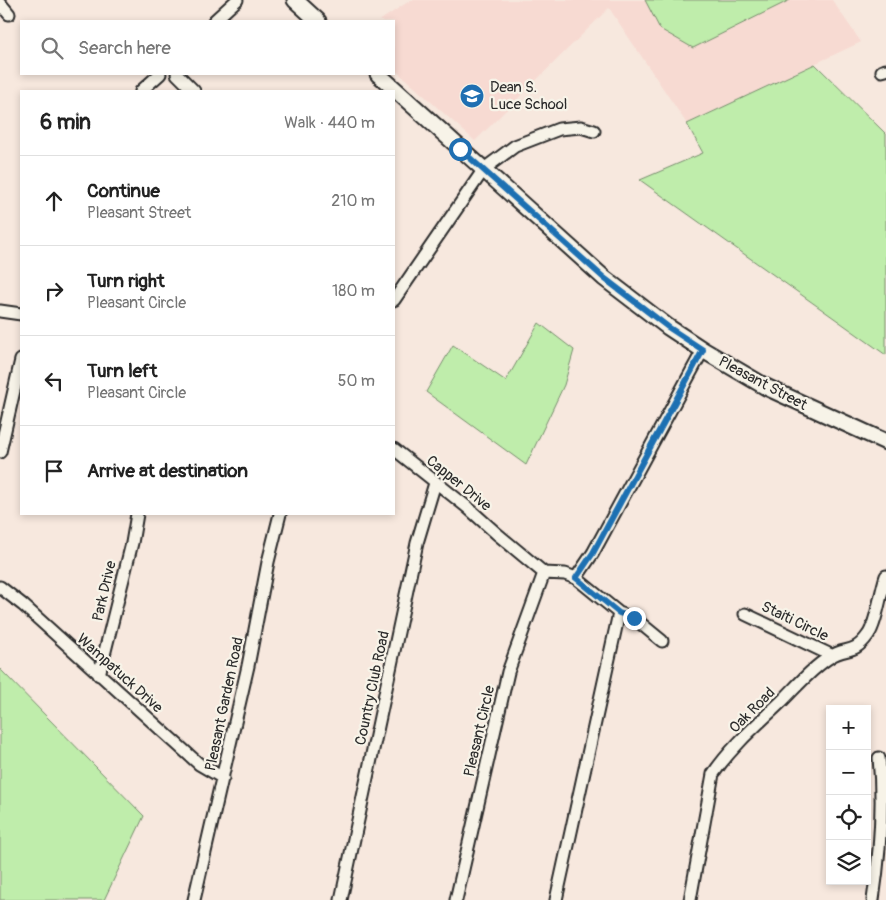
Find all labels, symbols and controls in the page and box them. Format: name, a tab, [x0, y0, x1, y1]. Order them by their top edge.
search box	[20, 20, 395, 75]
icon: search	[38, 34, 66, 62]
text: Search here	[78, 36, 171, 60]
place label: Dean S. Luce School	[490, 78, 567, 114]
school or university icon: Dean S. Luce School	[459, 83, 485, 109]
text: 6 min	[40, 109, 91, 136]
text: Walk · 440 m	[284, 113, 375, 133]
route start	[449, 138, 472, 161]
text: Continue	[87, 179, 160, 203]
icon: ahead	[40, 187, 68, 215]
text: 210 m	[331, 191, 375, 211]
text: Pleasant Street	[87, 203, 191, 223]
text: Turn right	[87, 269, 165, 293]
icon: right	[40, 277, 68, 305]
text: 180 m	[332, 281, 375, 301]
text: Pleasant Circle	[87, 293, 186, 313]
street label: Pleasant Street	[715, 352, 811, 415]
text: Turn left	[87, 359, 157, 383]
icon: left	[40, 367, 68, 395]
text: 50 m	[338, 371, 375, 391]
text: Pleasant Circle	[87, 383, 186, 403]
street label: Capper Drive	[422, 451, 496, 516]
icon: arrive	[40, 457, 68, 485]
text: Arrive at destination	[87, 459, 248, 483]
street label: Park Drive	[88, 558, 121, 623]
street label: Staiti Circle	[758, 597, 832, 646]
route end	[623, 607, 646, 630]
street label: Country Club Road	[351, 629, 394, 747]
street label: Wampatuck Drive	[73, 630, 167, 717]
street label: Pleasant Garden Road	[201, 635, 248, 773]
street label: Pleasant Circle	[460, 683, 499, 779]
street label: Oak Road	[725, 683, 779, 737]
map controls	[826, 705, 871, 885]
button: +	[826, 705, 871, 750]
button: −	[826, 750, 871, 795]
button: locate	[826, 795, 871, 840]
button: layers	[826, 840, 871, 885]

